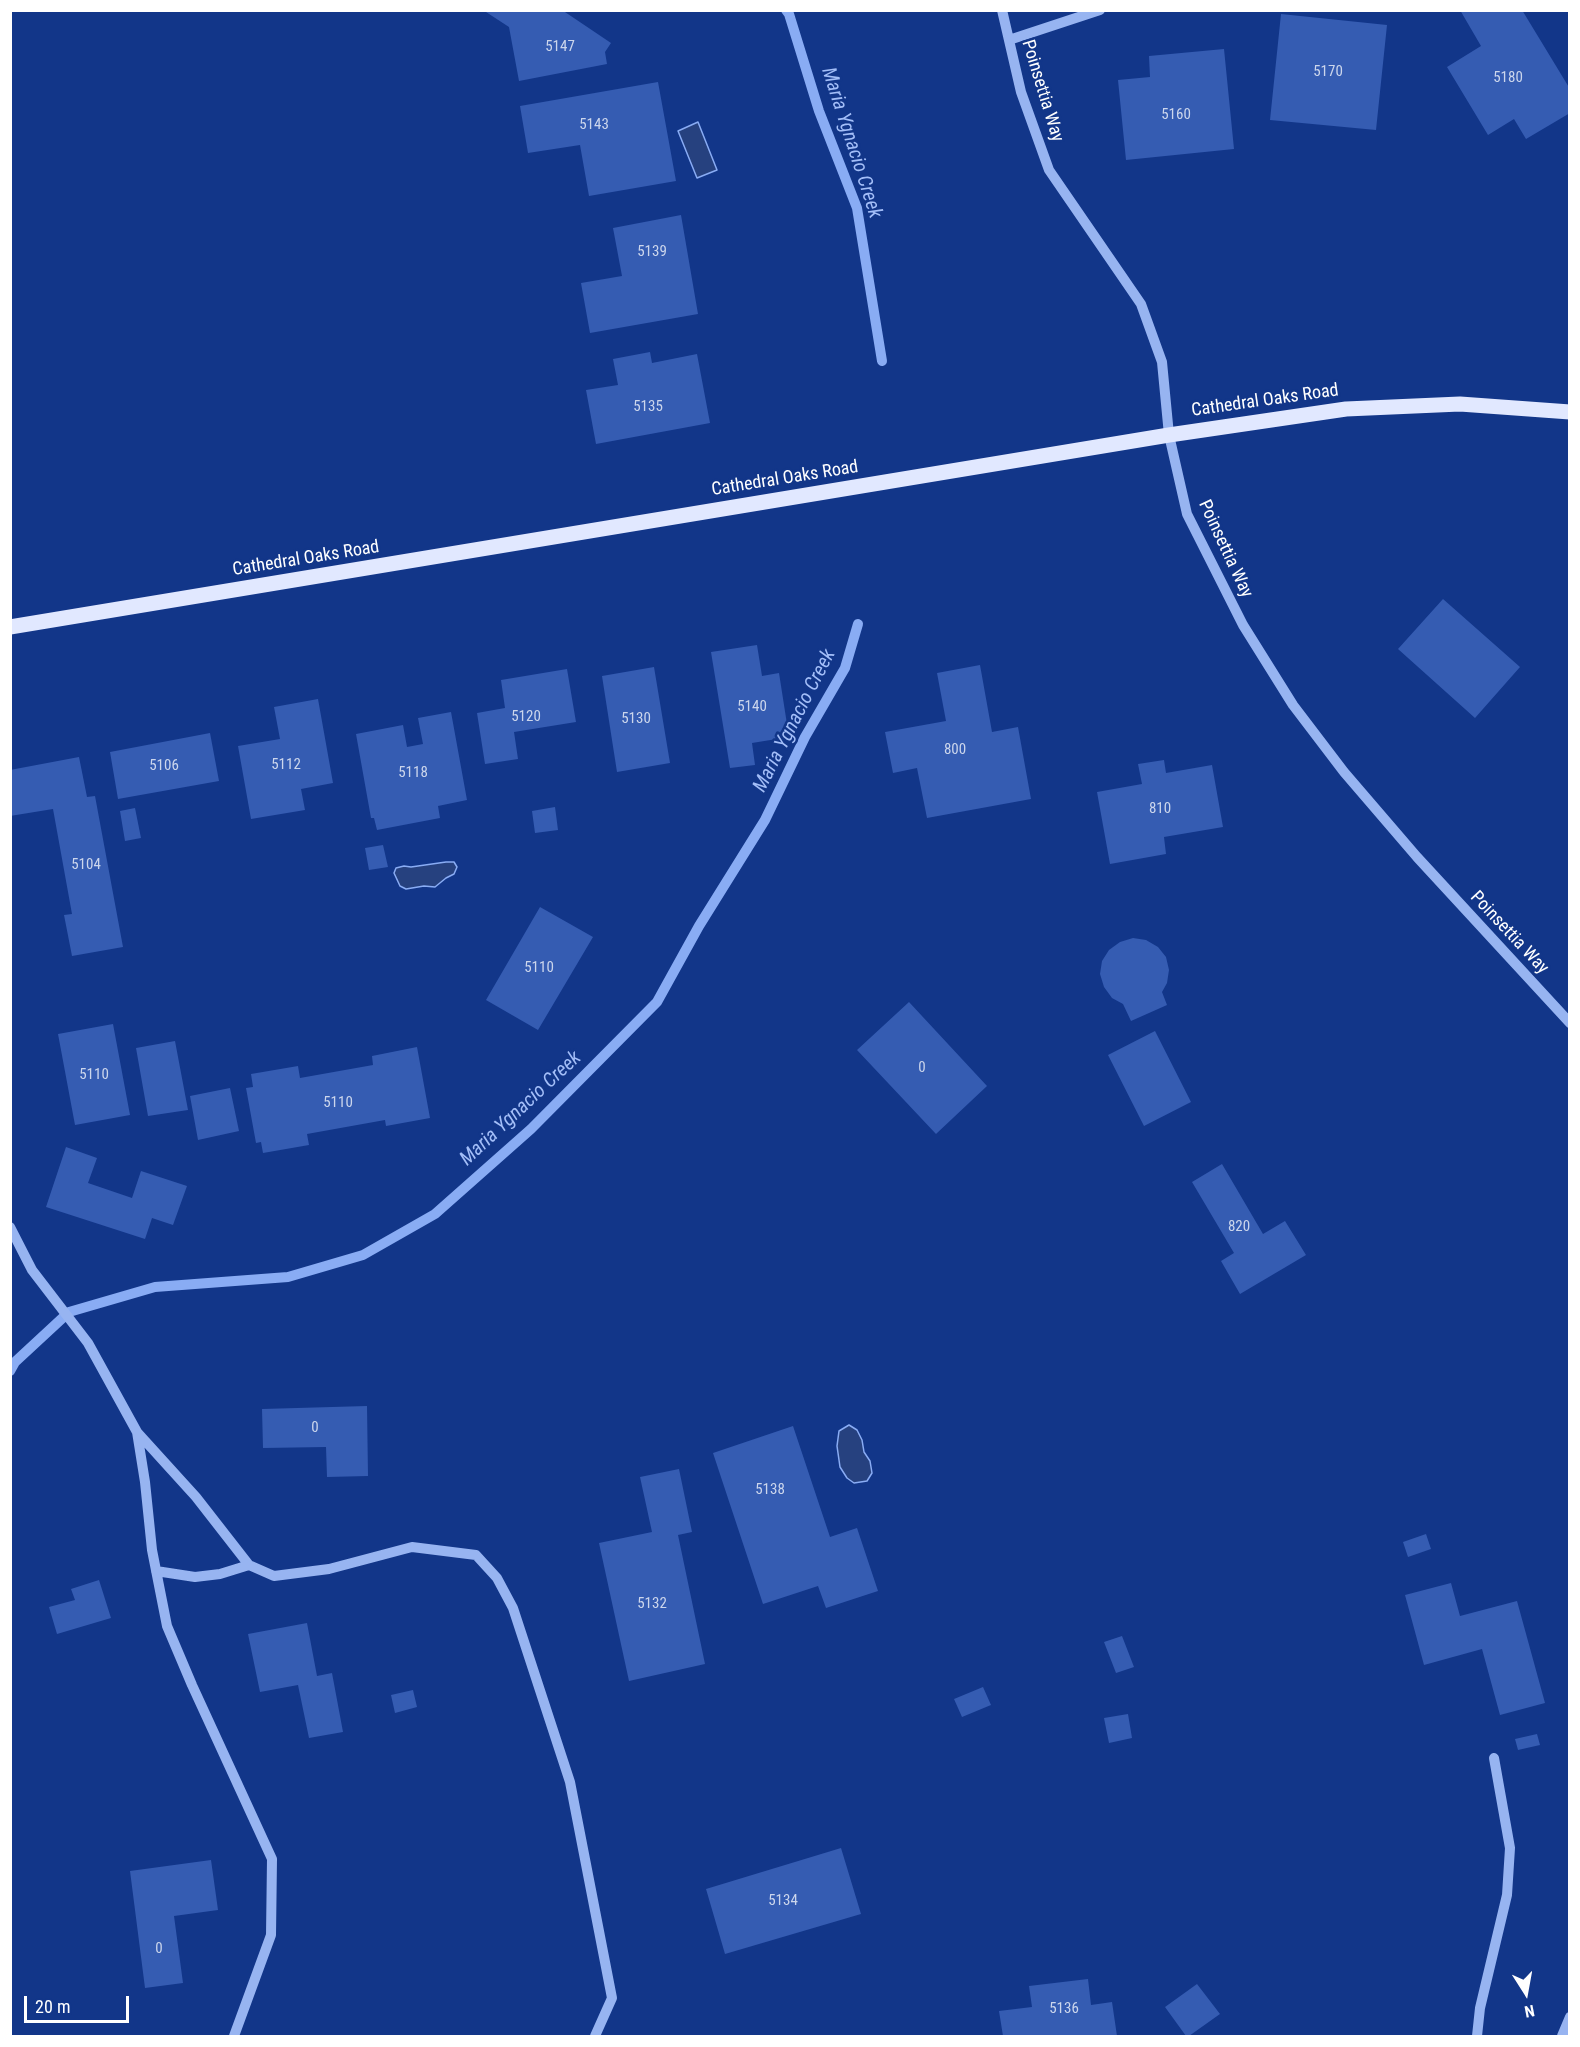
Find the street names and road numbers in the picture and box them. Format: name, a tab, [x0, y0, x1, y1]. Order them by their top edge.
street label: Poinsettia Way	[1016, 37, 1068, 145]
street label: Cathedral Oaks Road	[1190, 380, 1340, 422]
street label: Cathedral Oaks Road	[710, 457, 860, 501]
street label: Poinsettia Way	[1193, 497, 1257, 601]
street label: Cathedral Oaks Road	[231, 537, 381, 581]
street label: Poinsettia Way	[1465, 887, 1553, 979]

